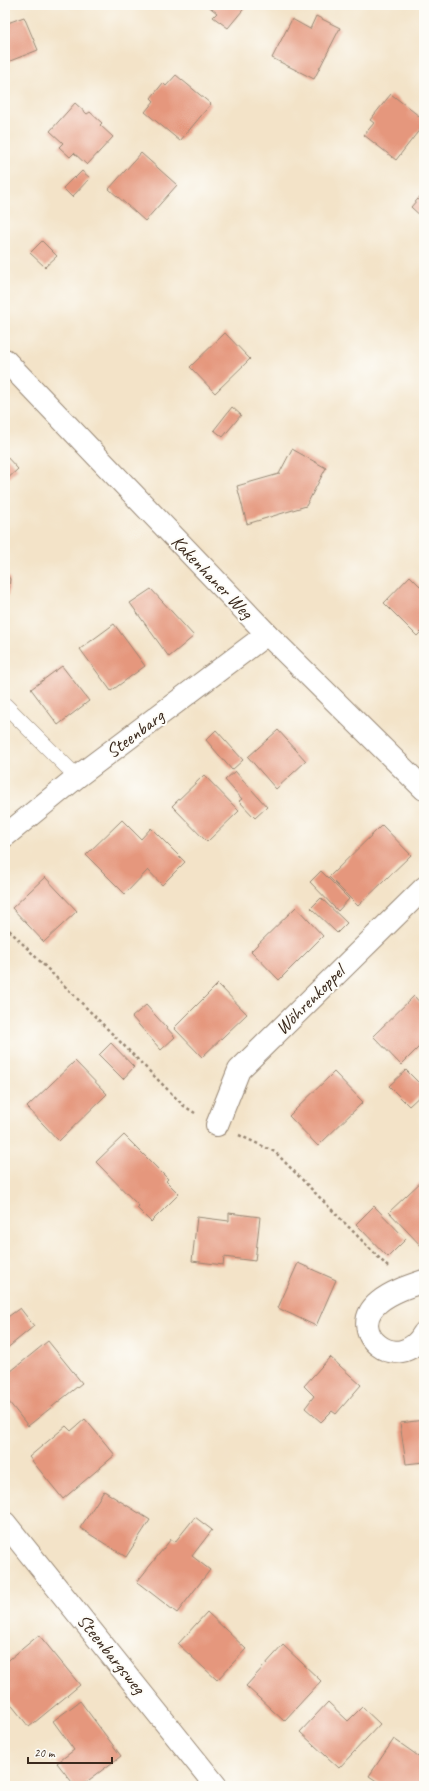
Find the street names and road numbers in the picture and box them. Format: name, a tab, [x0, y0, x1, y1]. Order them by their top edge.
street label: Kakenhaner Weg	[166, 530, 259, 625]
street label: Steenbarg	[101, 704, 170, 764]
street label: Wöhrenkoppel	[270, 958, 352, 1040]
street label: Steenbargsweg	[72, 1609, 151, 1700]

